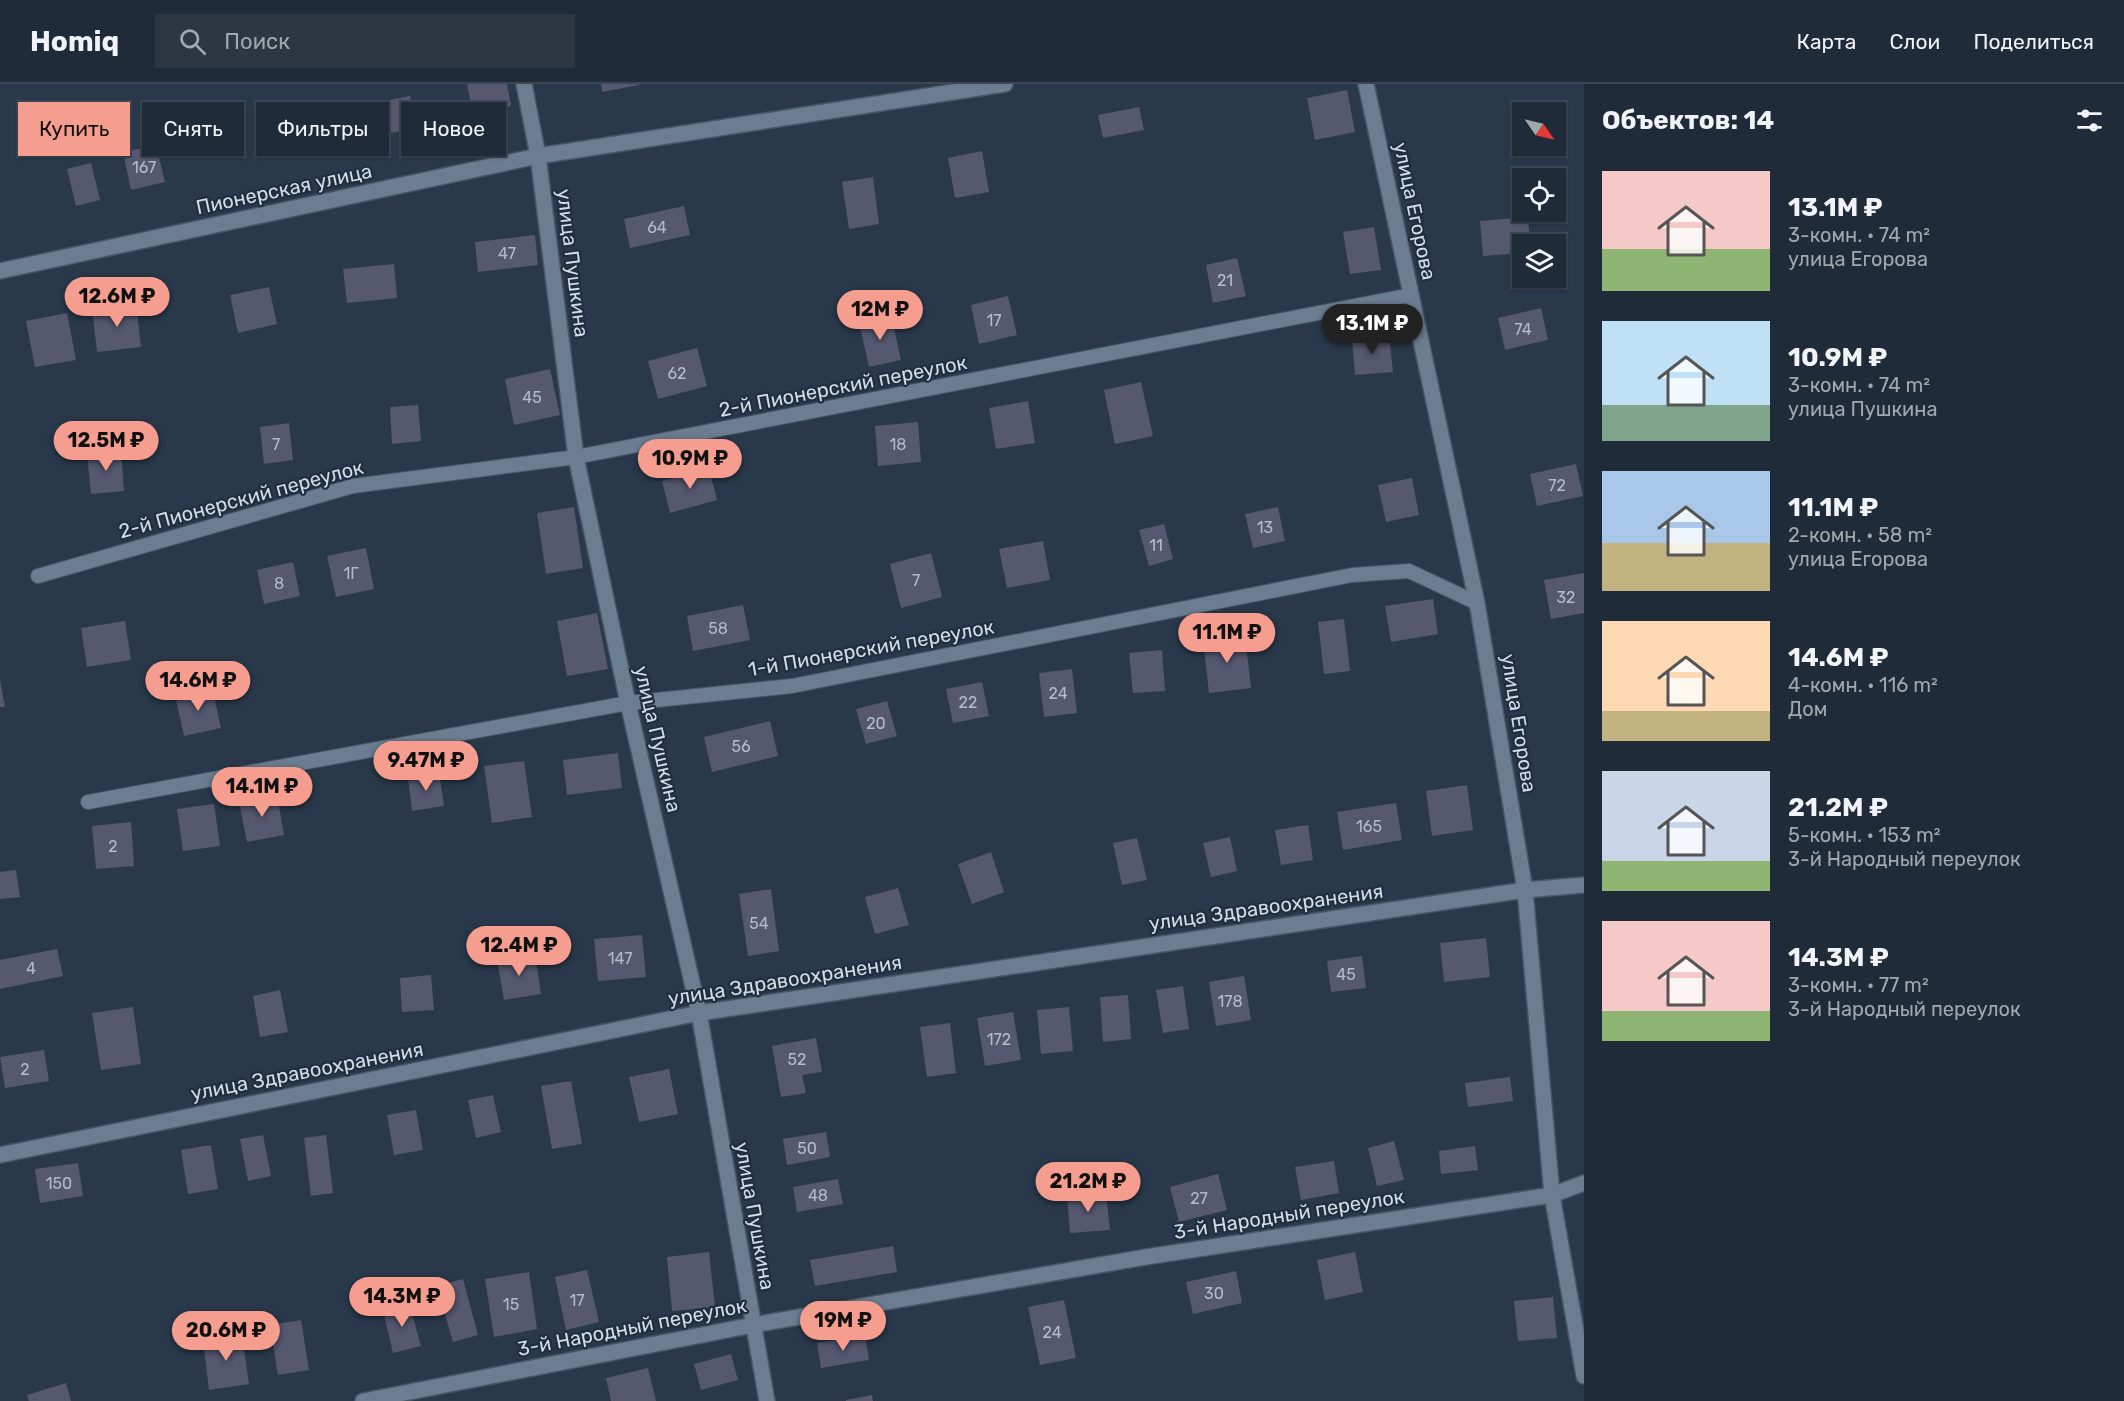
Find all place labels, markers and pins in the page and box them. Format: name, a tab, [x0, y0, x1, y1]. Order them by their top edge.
pin: 12.6M ₽	[62, 277, 172, 328]
pin: 12M ₽	[838, 290, 922, 341]
pin: 13.1M ₽	[1317, 304, 1427, 355]
pin: 12.5M ₽	[51, 421, 161, 472]
pin: 10.9M ₽	[635, 439, 745, 490]
pin: 11.1M ₽	[1172, 613, 1282, 664]
pin: 14.6M ₽	[143, 661, 253, 712]
pin: 9.47M ₽	[371, 741, 481, 792]
pin: 14.1M ₽	[207, 767, 317, 818]
pin: 12.4M ₽	[464, 926, 574, 977]
pin: 21.2M ₽	[1033, 1162, 1143, 1213]
pin: 14.3M ₽	[347, 1277, 457, 1328]
pin: 19M ₽	[801, 1301, 885, 1352]
pin: 20.6M ₽	[171, 1311, 281, 1362]

